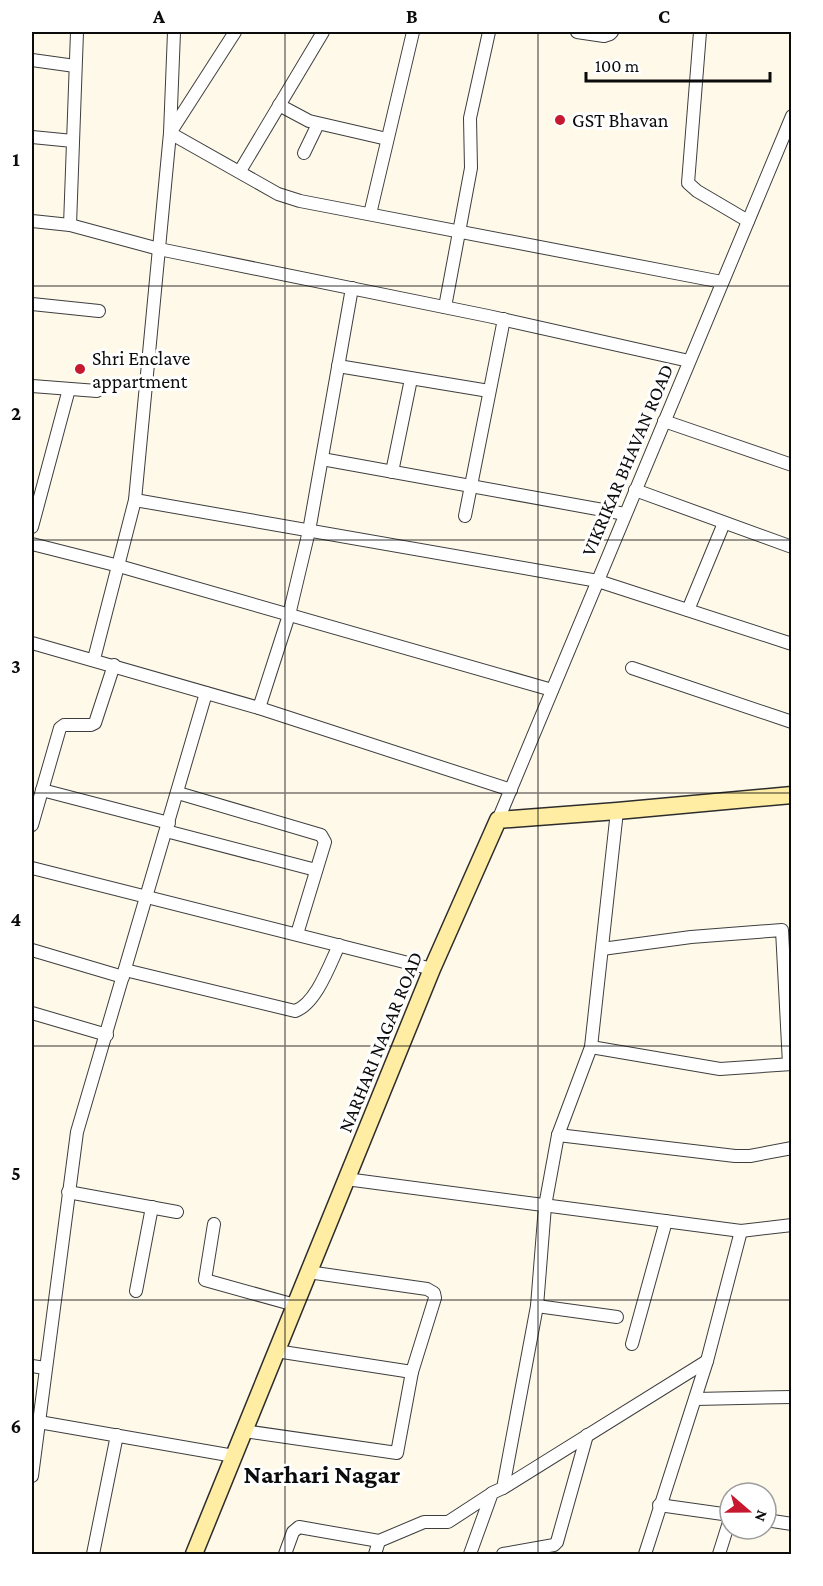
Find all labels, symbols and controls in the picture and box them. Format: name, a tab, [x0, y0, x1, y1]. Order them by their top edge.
text: A	[152, 5, 166, 27]
text: B	[406, 5, 418, 27]
text: C	[658, 5, 670, 27]
scale bar	[586, 45, 770, 83]
text: 100 m	[595, 56, 640, 76]
place label: GST Bhavan	[572, 109, 669, 131]
marker: GST Bhavan	[553, 113, 567, 127]
text: 1	[12, 148, 20, 170]
place label: Shri Enclave appartment	[92, 347, 190, 393]
street label: VIKRIKAR BHAVAN ROAD	[577, 361, 677, 559]
marker: Shri Enclave appartment	[73, 362, 87, 376]
text: 2	[11, 402, 21, 424]
text: 3	[11, 655, 21, 677]
text: 4	[11, 908, 22, 930]
street label: NARHARI NAGAR ROAD	[334, 948, 426, 1136]
text: 5	[11, 1162, 21, 1184]
text: 6	[11, 1415, 21, 1437]
district label: Narhari Nagar	[244, 1460, 401, 1489]
north arrow	[718, 1481, 778, 1541]
text: N	[752, 1508, 771, 1524]

